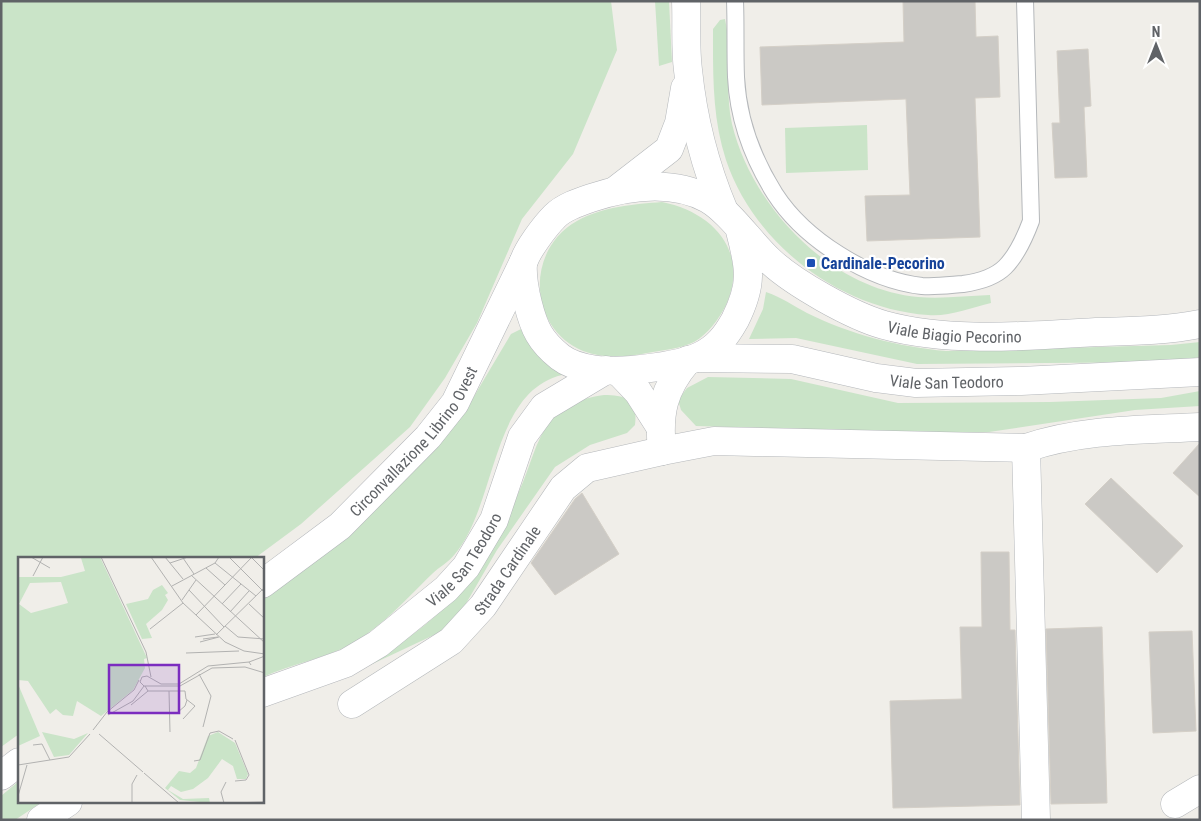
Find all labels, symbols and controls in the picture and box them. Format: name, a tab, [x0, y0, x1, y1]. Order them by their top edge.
north arrow	[1131, 20, 1181, 70]
text: N	[1152, 24, 1160, 40]
place label: Cardinale-Pecorino	[821, 254, 945, 273]
marker: Cardinale-Pecorino	[805, 257, 817, 269]
street label: Viale Biagio Pecorino	[885, 317, 1022, 347]
street label: Circonvallazione Librino Ovest	[346, 363, 481, 521]
street label: Viale San Teodoro	[889, 371, 1004, 393]
street label: Viale San Teodoro	[423, 511, 506, 611]
street label: Strada Cardinale	[470, 522, 545, 619]
inset map	[18, 557, 264, 804]

